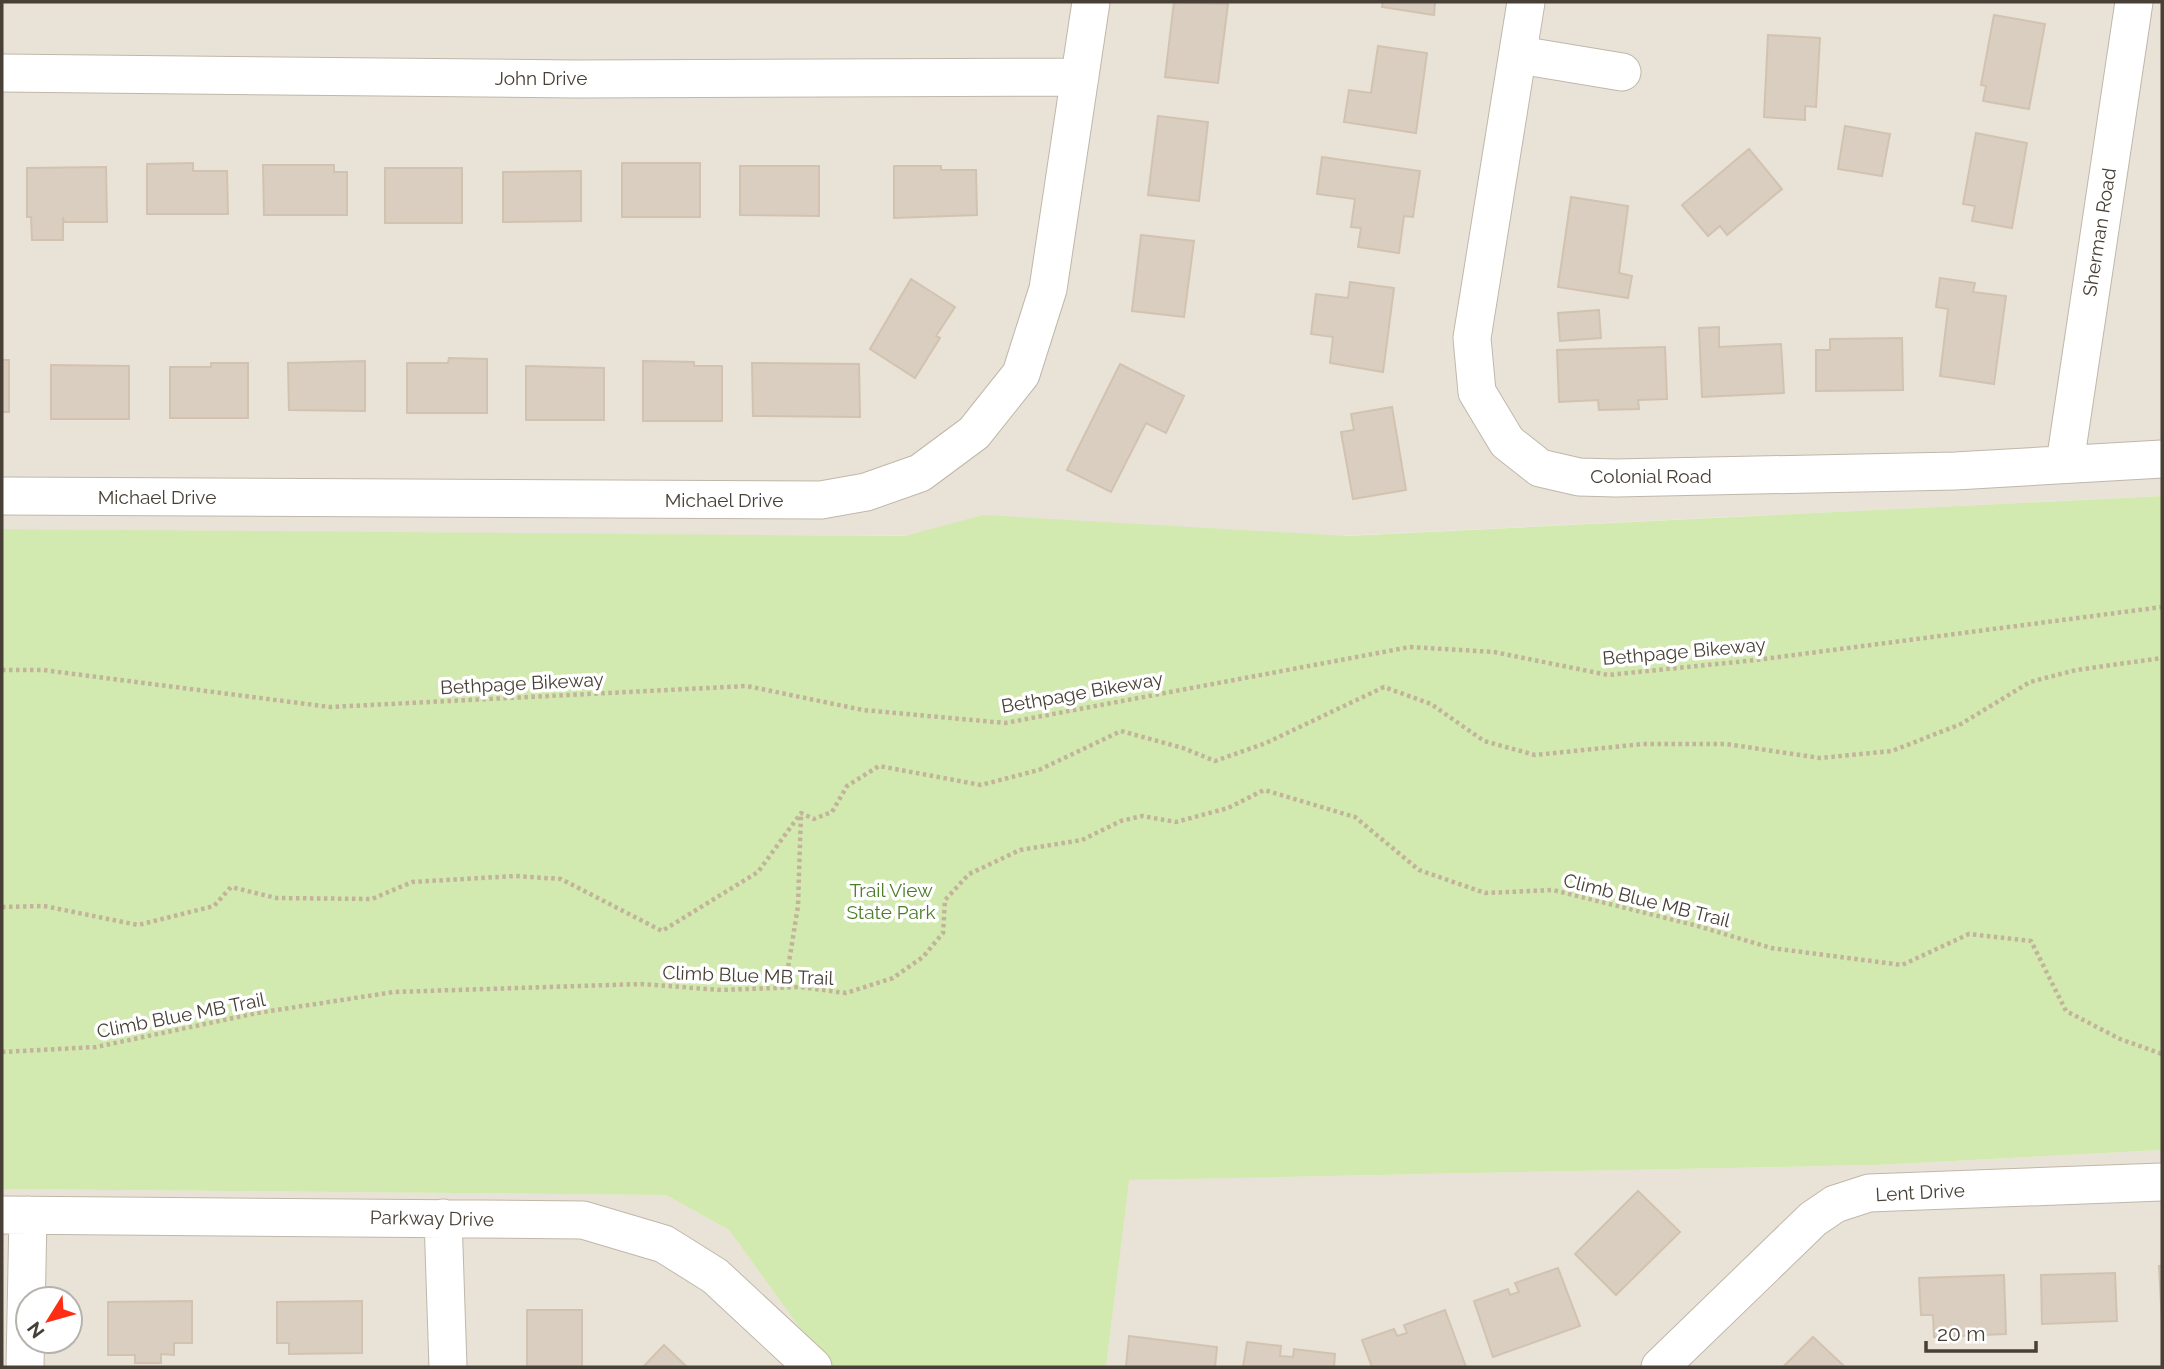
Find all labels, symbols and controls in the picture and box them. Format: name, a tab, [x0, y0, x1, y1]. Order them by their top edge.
street label: John Drive	[495, 67, 587, 89]
street label: Sherman Road	[2078, 166, 2120, 298]
street label: Colonial Road	[1590, 465, 1712, 487]
street label: Michael Drive	[98, 486, 216, 508]
street label: Michael Drive	[665, 489, 783, 511]
street label: Bethpage Bikeway	[1601, 633, 1767, 669]
street label: Bethpage Bikeway	[999, 667, 1165, 717]
street label: Bethpage Bikeway	[440, 668, 604, 698]
street label: Climb Blue MB Trail	[1561, 869, 1734, 932]
park label: Trail View State Park	[846, 879, 936, 923]
street label: Climb Blue MB Trail	[662, 961, 835, 989]
street label: Climb Blue MB Trail	[95, 988, 268, 1042]
street label: Lent Drive	[1875, 1179, 1965, 1205]
street label: Parkway Drive	[370, 1206, 494, 1230]
north arrow	[14, 1285, 84, 1355]
scale bar	[1926, 1310, 2036, 1354]
text: N	[22, 1318, 49, 1343]
text: 20 m	[1937, 1321, 1985, 1346]

